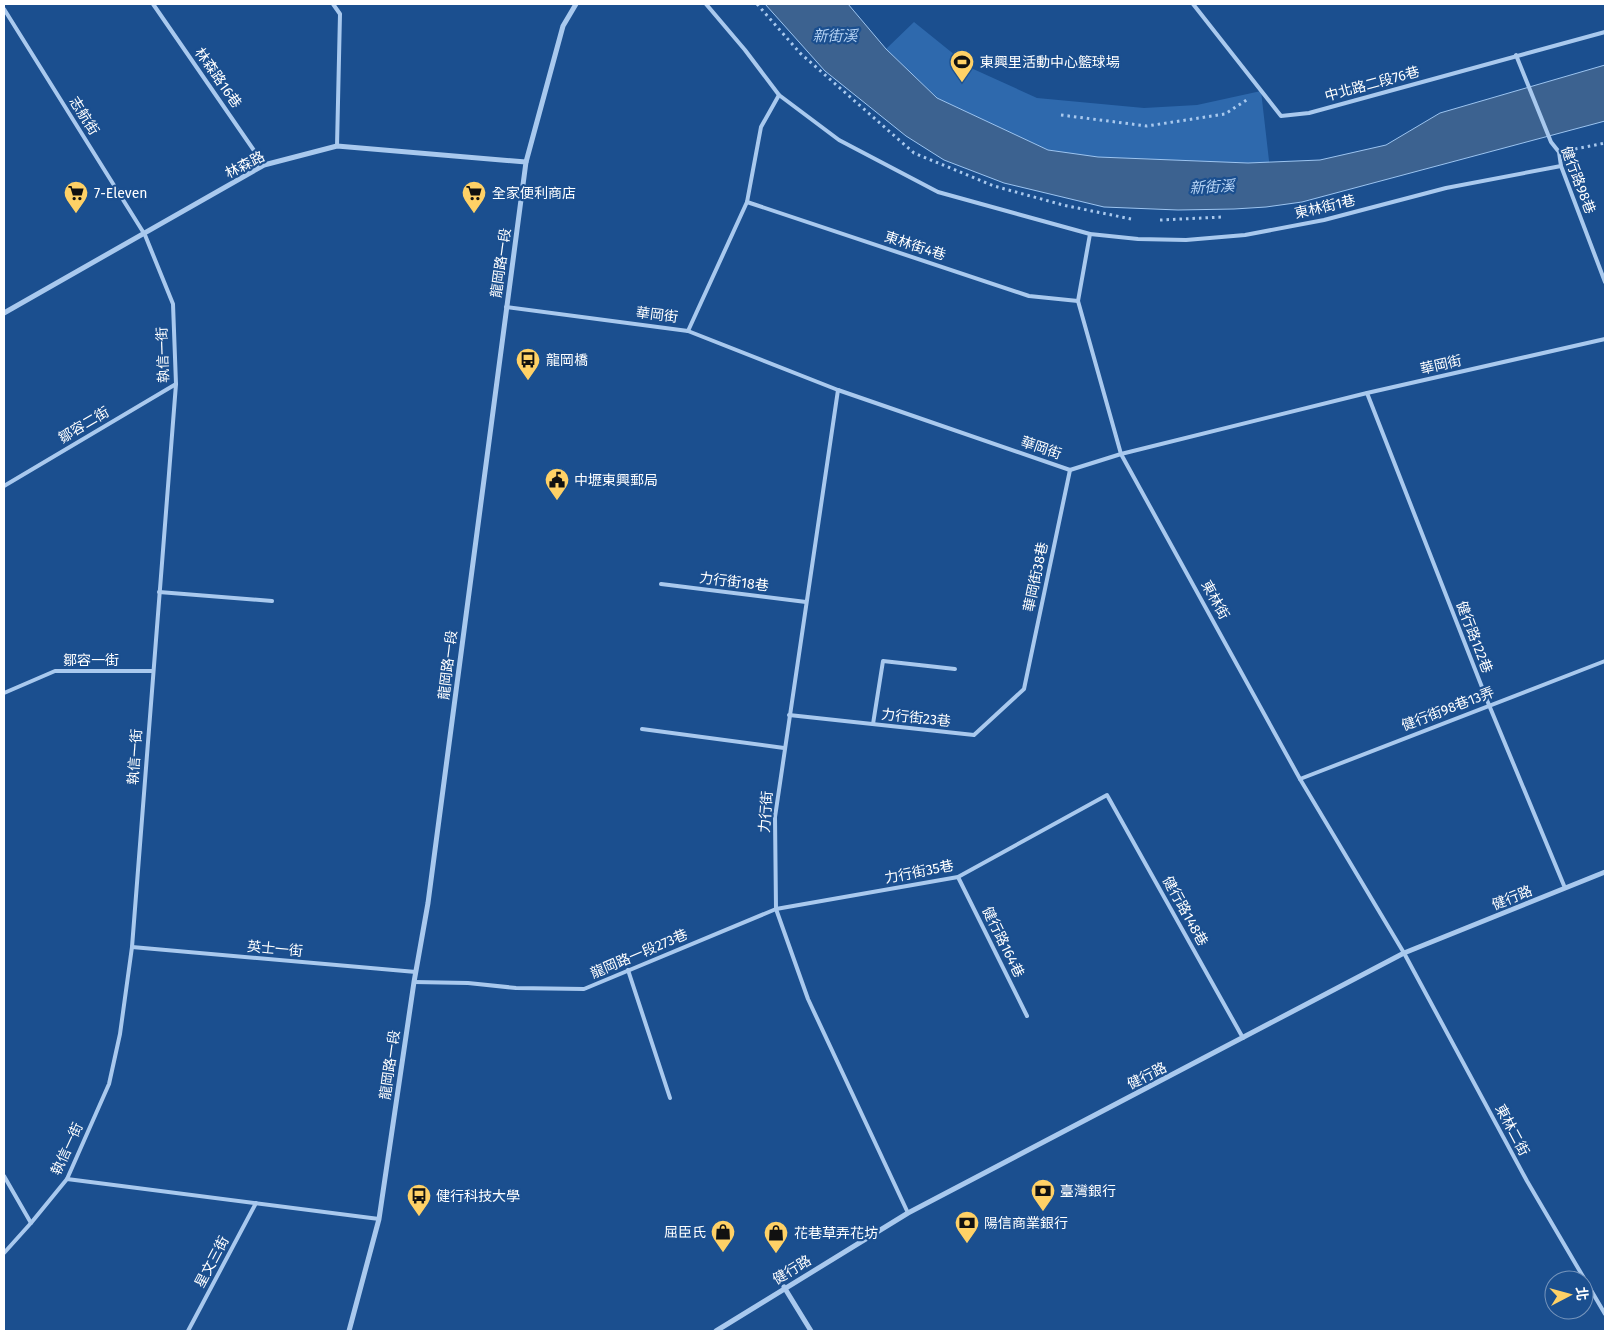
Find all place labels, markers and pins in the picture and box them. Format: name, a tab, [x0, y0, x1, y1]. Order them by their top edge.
sports icon: 東興里活動中心籃球場	[949, 49, 975, 83]
place label: 東興里活動中心籃球場	[980, 54, 1120, 71]
supermarket icon: 7-Eleven	[63, 180, 89, 214]
supermarket icon: 全家便利商店	[461, 180, 487, 214]
place label: 7-Eleven	[94, 185, 148, 202]
place label: 全家便利商店	[492, 185, 576, 202]
bus stop icon: 龍岡橋	[515, 347, 541, 381]
place label: 龍岡橋	[546, 352, 588, 369]
public building icon: 中壢東興郵局	[544, 467, 570, 501]
place label: 中壢東興郵局	[574, 472, 658, 489]
bank icon: 臺灣銀行	[1030, 1178, 1056, 1212]
bus stop icon: 健行科技大學	[406, 1183, 432, 1217]
place label: 臺灣銀行	[1060, 1183, 1116, 1200]
place label: 健行科技大學	[436, 1188, 520, 1205]
bank icon: 陽信商業銀行	[954, 1210, 980, 1244]
place label: 陽信商業銀行	[984, 1215, 1068, 1232]
shop icon: 屈臣氏	[710, 1219, 736, 1253]
shop icon: 花巷草弄花坊	[763, 1220, 789, 1254]
place label: 屈臣氏	[664, 1224, 706, 1241]
place label: 花巷草弄花坊	[794, 1225, 878, 1242]

